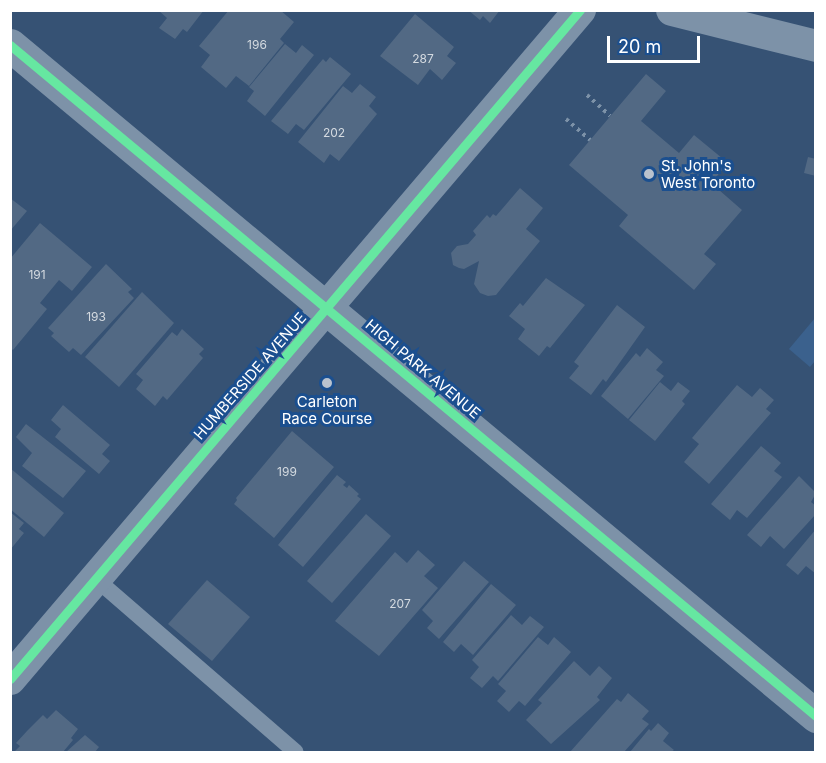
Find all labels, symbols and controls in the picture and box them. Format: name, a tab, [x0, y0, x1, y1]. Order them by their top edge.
scale bar	[610, 24, 703, 62]
text: 20 m	[618, 36, 661, 57]
house number: 196	[247, 38, 267, 52]
house number: 287	[412, 52, 434, 66]
house number: 202	[323, 126, 345, 140]
place label: St. John's West Toronto	[661, 156, 755, 191]
marker: St. John's West Toronto	[642, 167, 656, 181]
house number: 191	[28, 268, 46, 282]
street label: HUMBERSIDE AVENUE	[190, 309, 310, 443]
house number: 193	[86, 310, 106, 324]
street label: HIGH PARK AVENUE	[362, 316, 484, 422]
marker: Carleton Race Course	[320, 376, 334, 390]
place label: Carleton Race Course	[282, 392, 372, 427]
house number: 199	[277, 465, 297, 479]
house number: 207	[389, 597, 411, 611]

